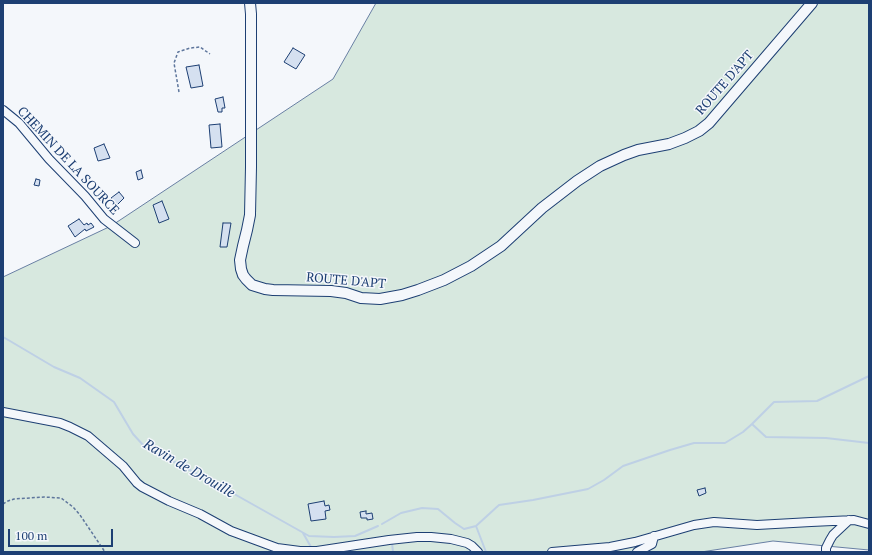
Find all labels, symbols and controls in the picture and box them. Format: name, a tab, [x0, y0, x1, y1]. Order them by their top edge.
street label: ROUTE D'APT	[693, 48, 757, 118]
street label: CHEMIN DE LA SOURCE	[14, 104, 122, 218]
street label: ROUTE D'APT	[306, 270, 386, 292]
water label: Ravin de Drouille	[140, 436, 238, 502]
scale bar	[10, 521, 115, 547]
text: 100 m	[15, 528, 47, 543]

